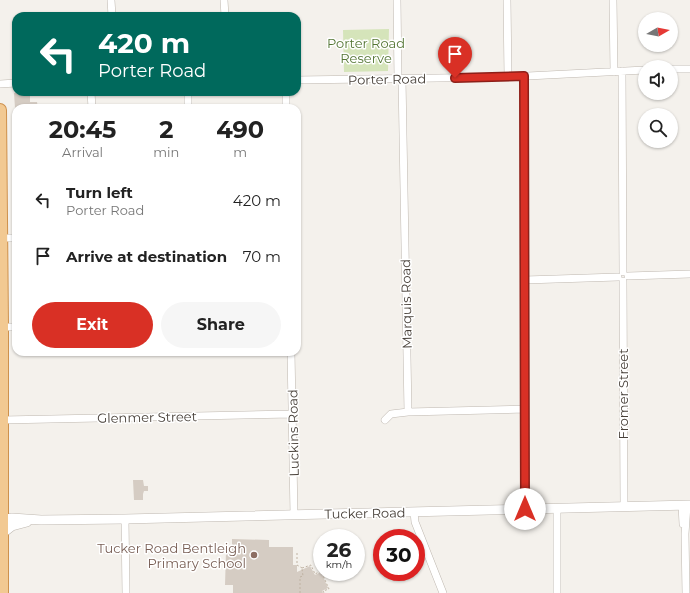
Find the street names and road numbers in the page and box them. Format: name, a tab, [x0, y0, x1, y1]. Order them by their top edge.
street label: Porter Road	[348, 70, 426, 88]
street label: Marquis Road	[397, 259, 415, 349]
street label: Fromer Street	[615, 349, 631, 439]
street label: Luckins Road	[284, 389, 302, 477]
street label: Glenmer Street	[97, 408, 197, 426]
street label: Tucker Road	[324, 504, 406, 522]

